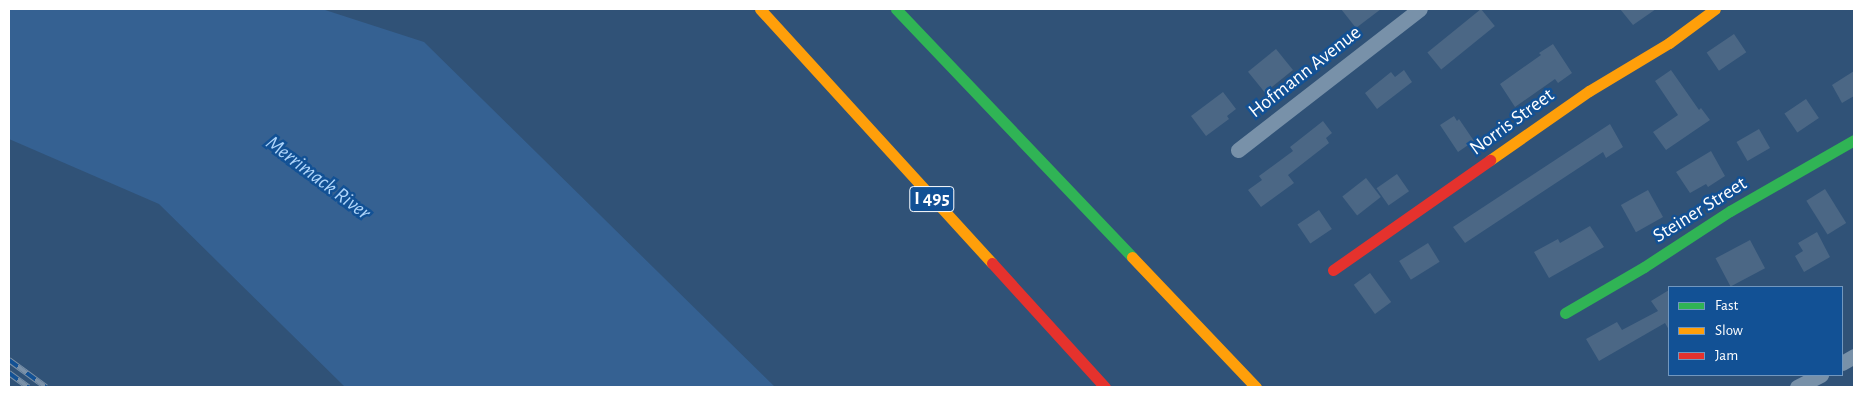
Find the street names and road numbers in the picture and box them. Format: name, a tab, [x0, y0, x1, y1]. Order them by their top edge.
street label: Hofmann Avenue	[1244, 21, 1366, 123]
street label: Norris Street	[1465, 83, 1559, 161]
street label: Steiner Street	[1649, 172, 1751, 248]
road number: I 495	[908, 182, 956, 215]

